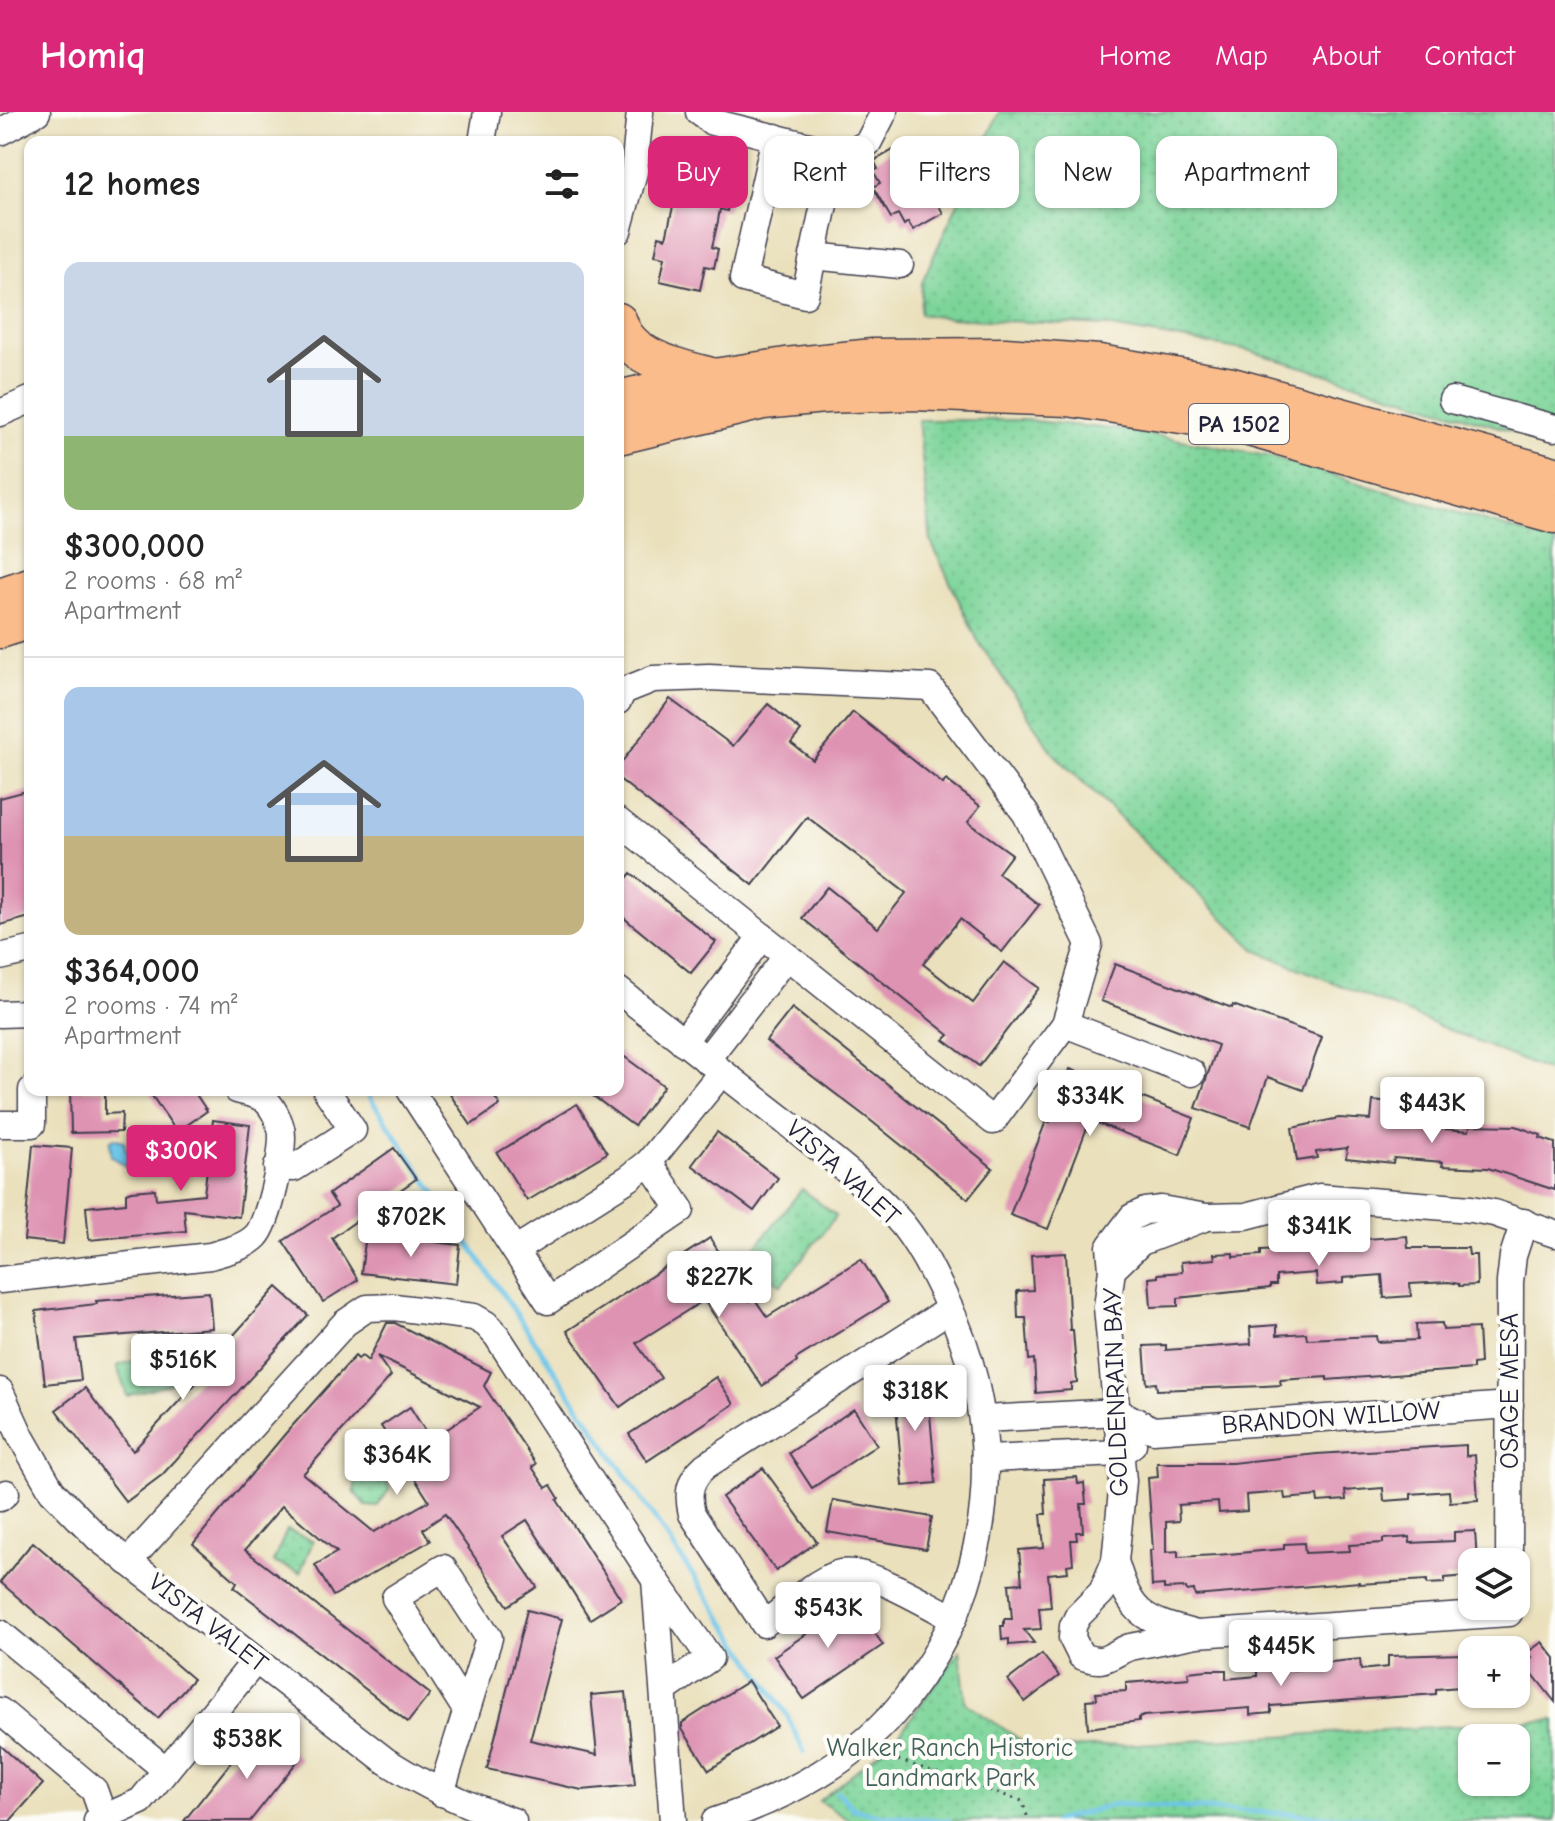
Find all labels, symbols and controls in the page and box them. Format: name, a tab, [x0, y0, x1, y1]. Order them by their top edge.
text: Homiq	[40, 34, 146, 78]
text: Home	[1099, 40, 1171, 72]
text: Map	[1215, 40, 1268, 72]
text: About	[1312, 40, 1380, 72]
text: Contact	[1424, 40, 1515, 72]
chip: Buy	[648, 136, 748, 208]
chip: Rent	[764, 136, 874, 208]
chip: Filters	[890, 136, 1019, 208]
chip: New	[1035, 136, 1140, 208]
chip: Apartment	[1156, 136, 1337, 208]
icon: filters	[540, 162, 584, 206]
text: 12 homes	[64, 164, 200, 204]
icon: home	[252, 314, 396, 458]
road number: PA 1502	[1189, 404, 1289, 444]
text: $300,000	[64, 526, 205, 566]
text: 2 rooms · 68 m²	[64, 566, 242, 596]
text: Apartment	[64, 596, 180, 626]
icon: home	[252, 739, 396, 883]
text: $364,000	[64, 951, 200, 991]
text: 2 rooms · 74 m²	[64, 991, 237, 1021]
text: Apartment	[64, 1021, 180, 1051]
pin: $334K	[1034, 1070, 1146, 1138]
pin: $443K	[1376, 1077, 1488, 1145]
text: $334K	[1056, 1081, 1124, 1111]
text: $443K	[1398, 1088, 1466, 1118]
street label: VISTA VALET	[780, 1114, 907, 1232]
pin: $300K	[125, 1125, 237, 1193]
text: $300K	[145, 1136, 217, 1166]
pin: $702K	[355, 1191, 467, 1259]
pin: $341K	[1263, 1200, 1375, 1268]
text: $702K	[376, 1202, 446, 1232]
text: $341K	[1286, 1211, 1352, 1241]
pin: $227K	[663, 1251, 775, 1319]
text: $227K	[685, 1262, 753, 1292]
street label: GOLDENRAIN BAY	[1097, 1286, 1135, 1497]
street label: OSAGE MESA	[1495, 1313, 1525, 1469]
pin: $516K	[127, 1334, 239, 1402]
text: $516K	[149, 1345, 217, 1375]
pin: $318K	[859, 1365, 971, 1433]
text: $318K	[882, 1376, 948, 1406]
street label: BRANDON WILLOW	[1221, 1395, 1442, 1441]
pin: $364K	[341, 1429, 453, 1497]
text: $364K	[363, 1440, 431, 1470]
map controls	[1458, 1548, 1530, 1796]
button: layers	[1458, 1548, 1530, 1620]
street label: VISTA VALET	[142, 1567, 274, 1679]
pin: $543K	[772, 1582, 884, 1650]
text: $543K	[793, 1593, 863, 1623]
pin: $445K	[1225, 1620, 1337, 1688]
text: $445K	[1247, 1631, 1315, 1661]
button: +	[1458, 1636, 1530, 1708]
pin: $538K	[191, 1713, 303, 1781]
text: $538K	[212, 1724, 282, 1754]
button: −	[1458, 1724, 1530, 1796]
park label: Walker Ranch Historic Landmark Park	[827, 1733, 1073, 1793]

